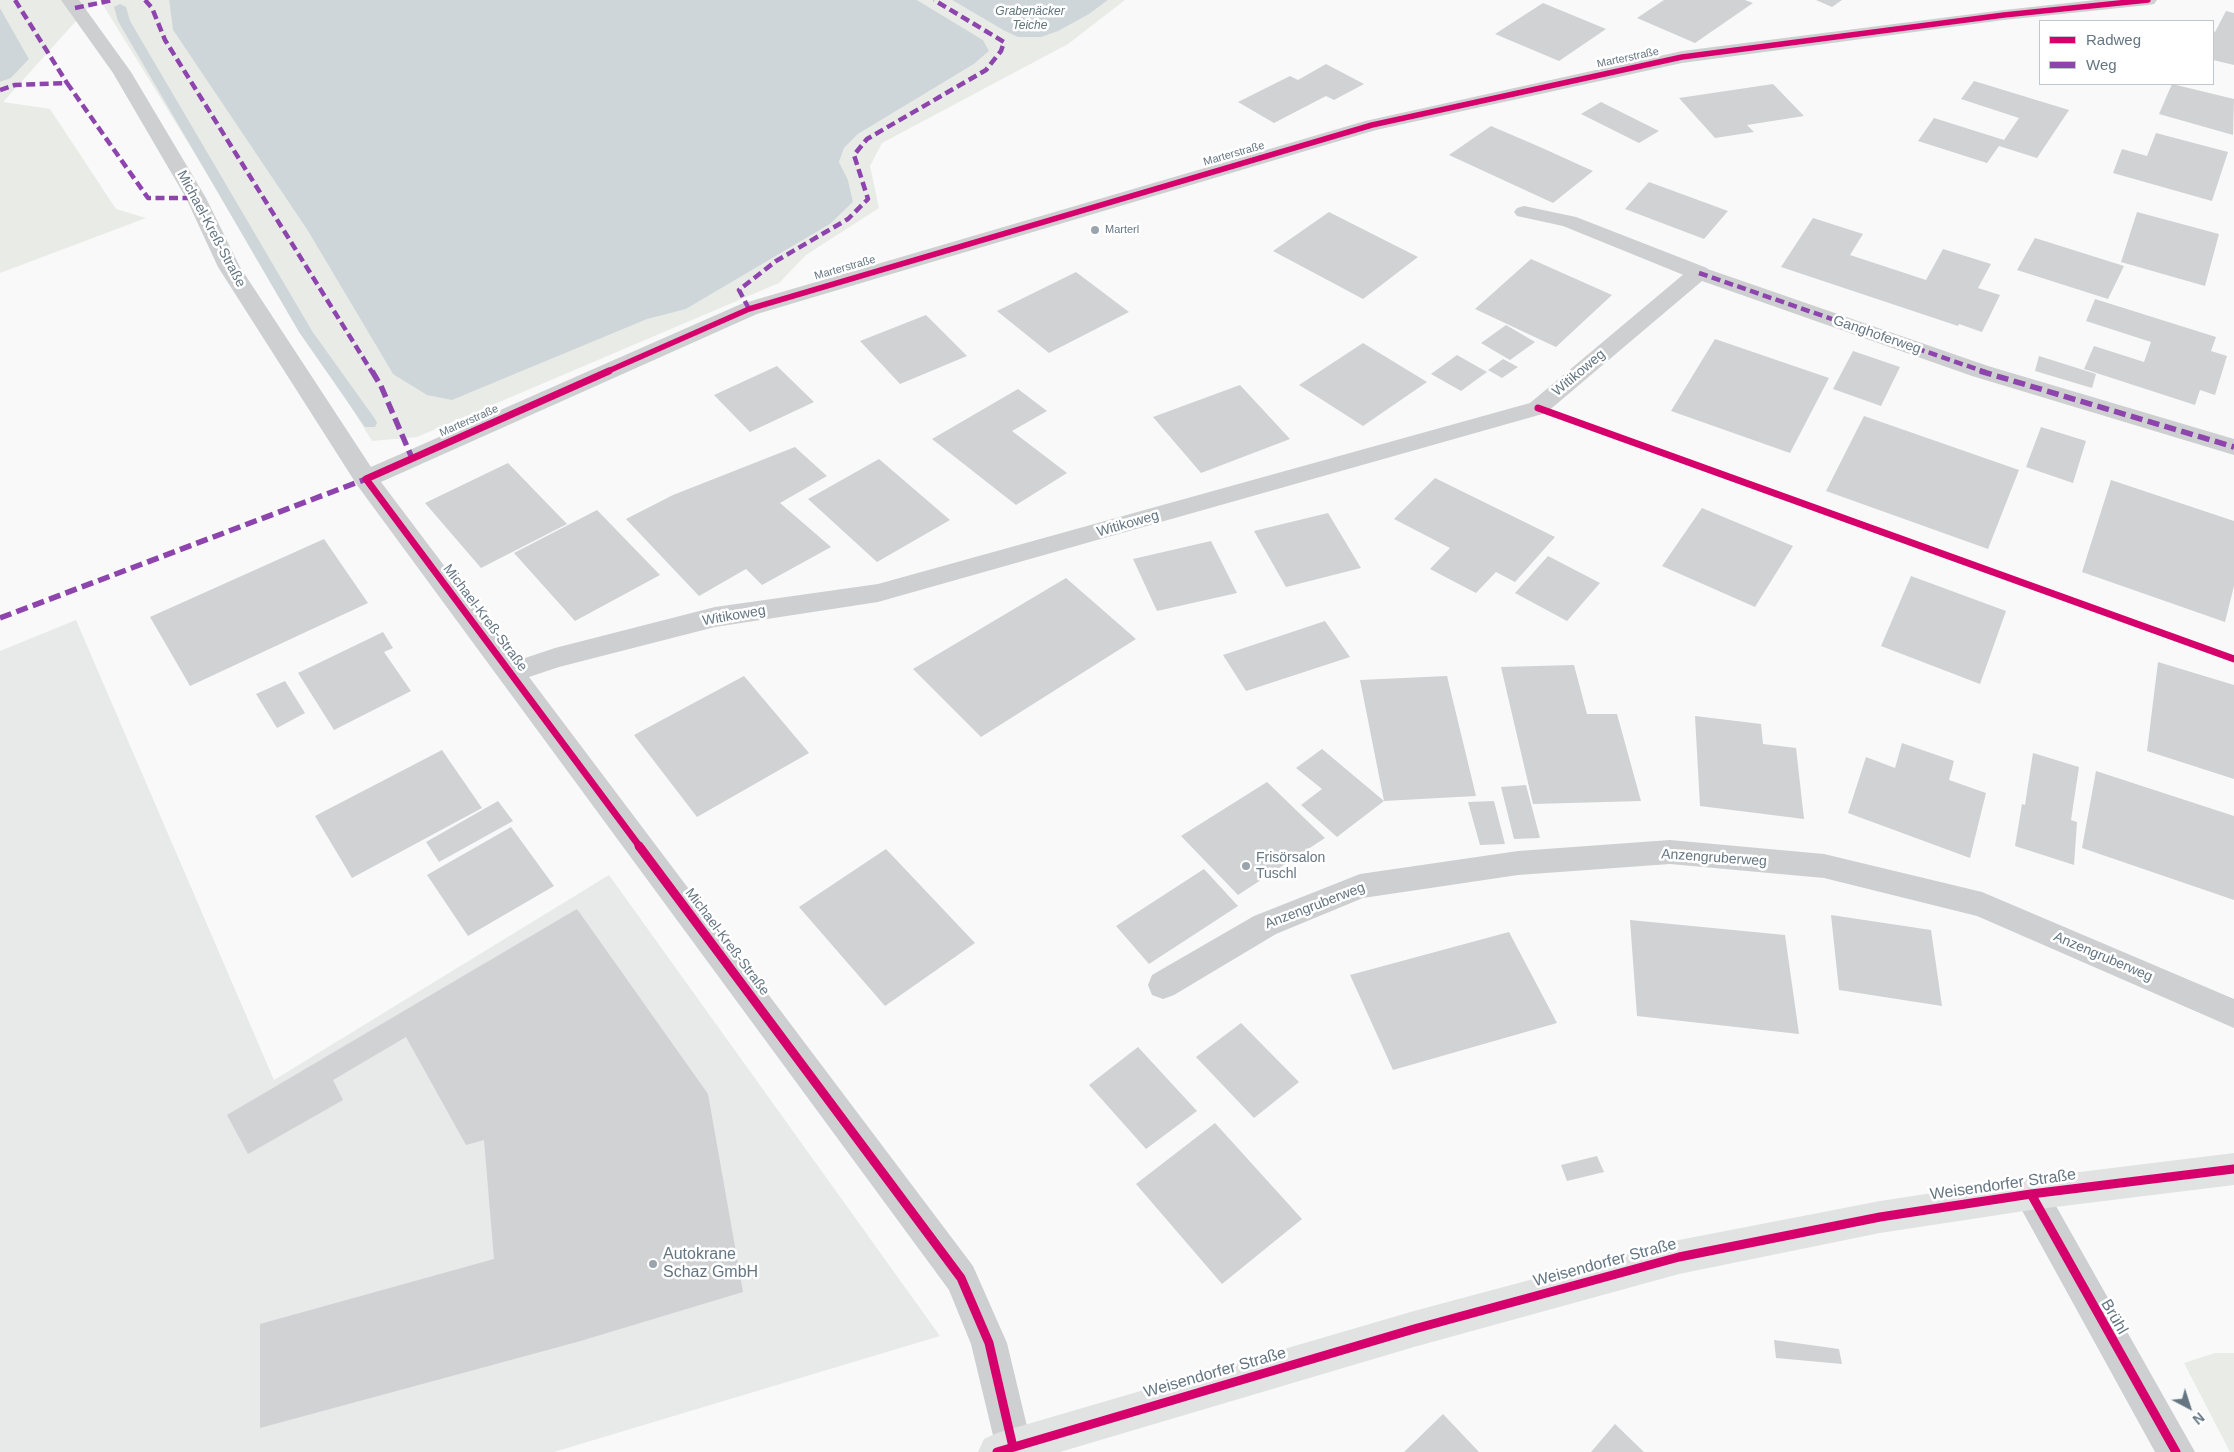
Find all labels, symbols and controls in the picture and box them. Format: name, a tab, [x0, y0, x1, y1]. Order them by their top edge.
water label: Grabenäcker Teiche	[995, 5, 1065, 33]
legend	[2039, 20, 2214, 85]
text: Radweg	[2086, 31, 2141, 48]
street label: Marterstraße	[1596, 45, 1660, 71]
text: Weg	[2086, 56, 2117, 73]
street label: Marterstraße	[1202, 139, 1266, 169]
street label: Michael-Kreß-Straße	[173, 168, 249, 290]
place label: Marterl	[1105, 223, 1139, 237]
marker: Marterl	[1089, 224, 1101, 236]
street label: Marterstraße	[813, 253, 877, 283]
street label: Ganghoferweg	[1831, 312, 1923, 358]
street label: Witikoweg	[1549, 346, 1609, 400]
street label: Marterstraße	[438, 402, 500, 440]
street label: Witikoweg	[1095, 507, 1161, 541]
street label: Michael-Kreß-Straße	[439, 561, 531, 675]
street label: Witikoweg	[701, 602, 767, 630]
street label: Anzengruberweg	[1661, 846, 1767, 870]
place label: Frisörsalon Tuschl	[1256, 850, 1325, 882]
marker: Frisörsalon Tuschl	[1240, 860, 1252, 872]
street label: Anzengruberweg	[1263, 879, 1367, 933]
street label: Michael-Kreß-Straße	[681, 885, 773, 999]
street label: Anzengruberweg	[2051, 929, 2155, 985]
street label: Weisendorfer Straße	[1929, 1165, 2077, 1205]
street label: Weisendorfer Straße	[1531, 1235, 1679, 1291]
place label: Autokrane Schaz GmbH	[663, 1245, 758, 1283]
marker: Autokrane Schaz GmbH	[647, 1258, 659, 1270]
street label: Brühl	[2096, 1296, 2132, 1338]
street label: Weisendorfer Straße	[1142, 1343, 1288, 1403]
north arrow	[2164, 1382, 2214, 1432]
text: N	[2190, 1409, 2208, 1428]

